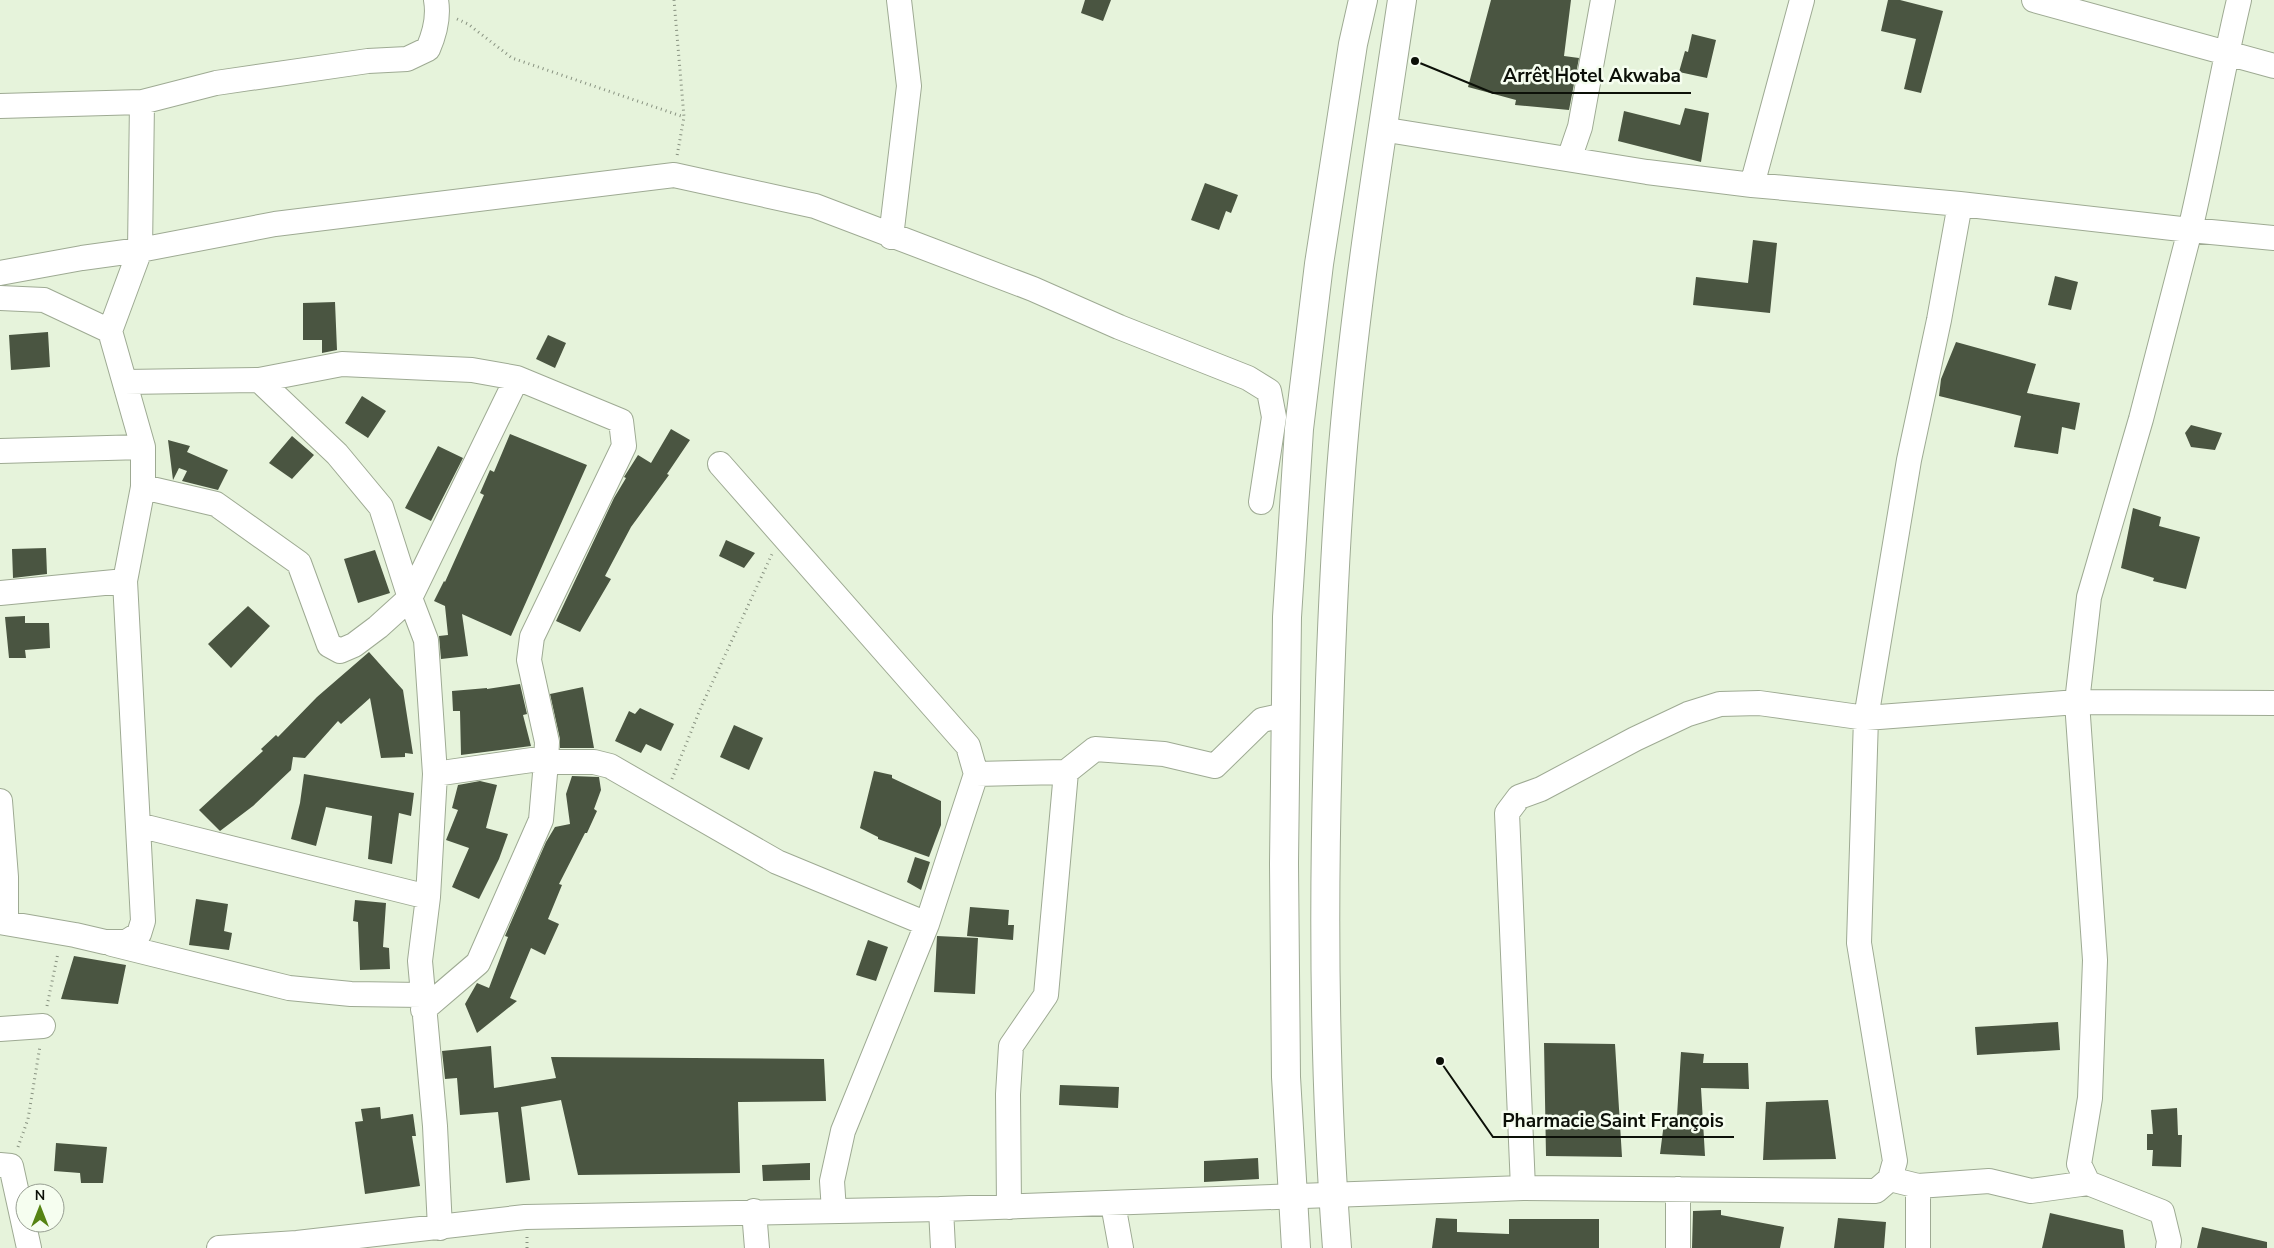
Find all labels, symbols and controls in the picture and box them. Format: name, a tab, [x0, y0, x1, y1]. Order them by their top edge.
callout: Arrêt Hotel Akwaba	[1493, 59, 1691, 93]
text: Arrêt Hotel Akwaba	[1503, 63, 1681, 89]
callout: Pharmacie Saint François	[1493, 1103, 1734, 1137]
text: Pharmacie Saint François	[1502, 1108, 1724, 1134]
north arrow	[15, 1183, 65, 1233]
text: N	[35, 1186, 45, 1205]

